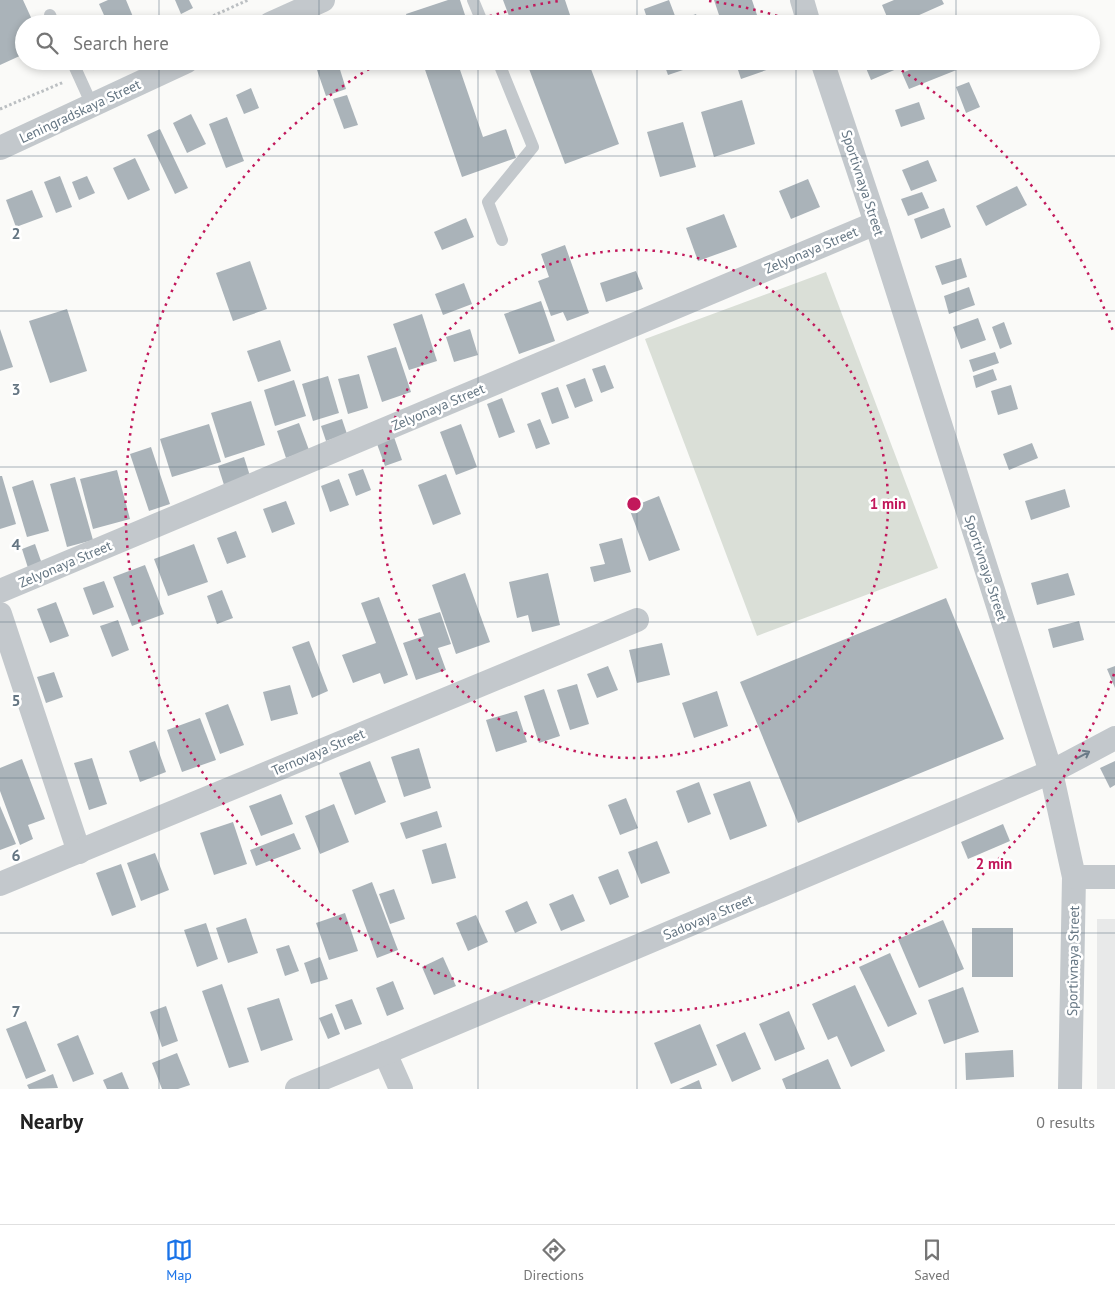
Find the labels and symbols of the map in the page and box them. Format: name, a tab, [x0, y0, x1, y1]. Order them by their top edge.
street label: Leningradskaya Street	[16, 75, 144, 147]
street label: Sportivnaya Street	[837, 128, 889, 239]
street label: Zelyonaya Street	[762, 222, 861, 278]
text: 2	[11, 223, 21, 243]
text: 3	[11, 379, 21, 399]
street label: Zelyonaya Street	[389, 379, 488, 435]
text: 1 min	[870, 494, 906, 513]
centre of rings	[625, 495, 643, 513]
street label: Sportivnaya Street	[960, 513, 1012, 624]
text: 4	[11, 534, 21, 554]
street label: Zelyonaya Street	[16, 536, 115, 592]
text: 5	[11, 690, 21, 710]
street label: Ternovaya Street	[269, 724, 368, 780]
one-way arrow	[1075, 750, 1090, 759]
text: 6	[11, 845, 21, 865]
text: 2 min	[976, 854, 1012, 873]
street label: Sadovaya Street	[660, 890, 756, 944]
street label: Sportivnaya Street	[1063, 905, 1083, 1016]
text: 7	[11, 1001, 21, 1021]

